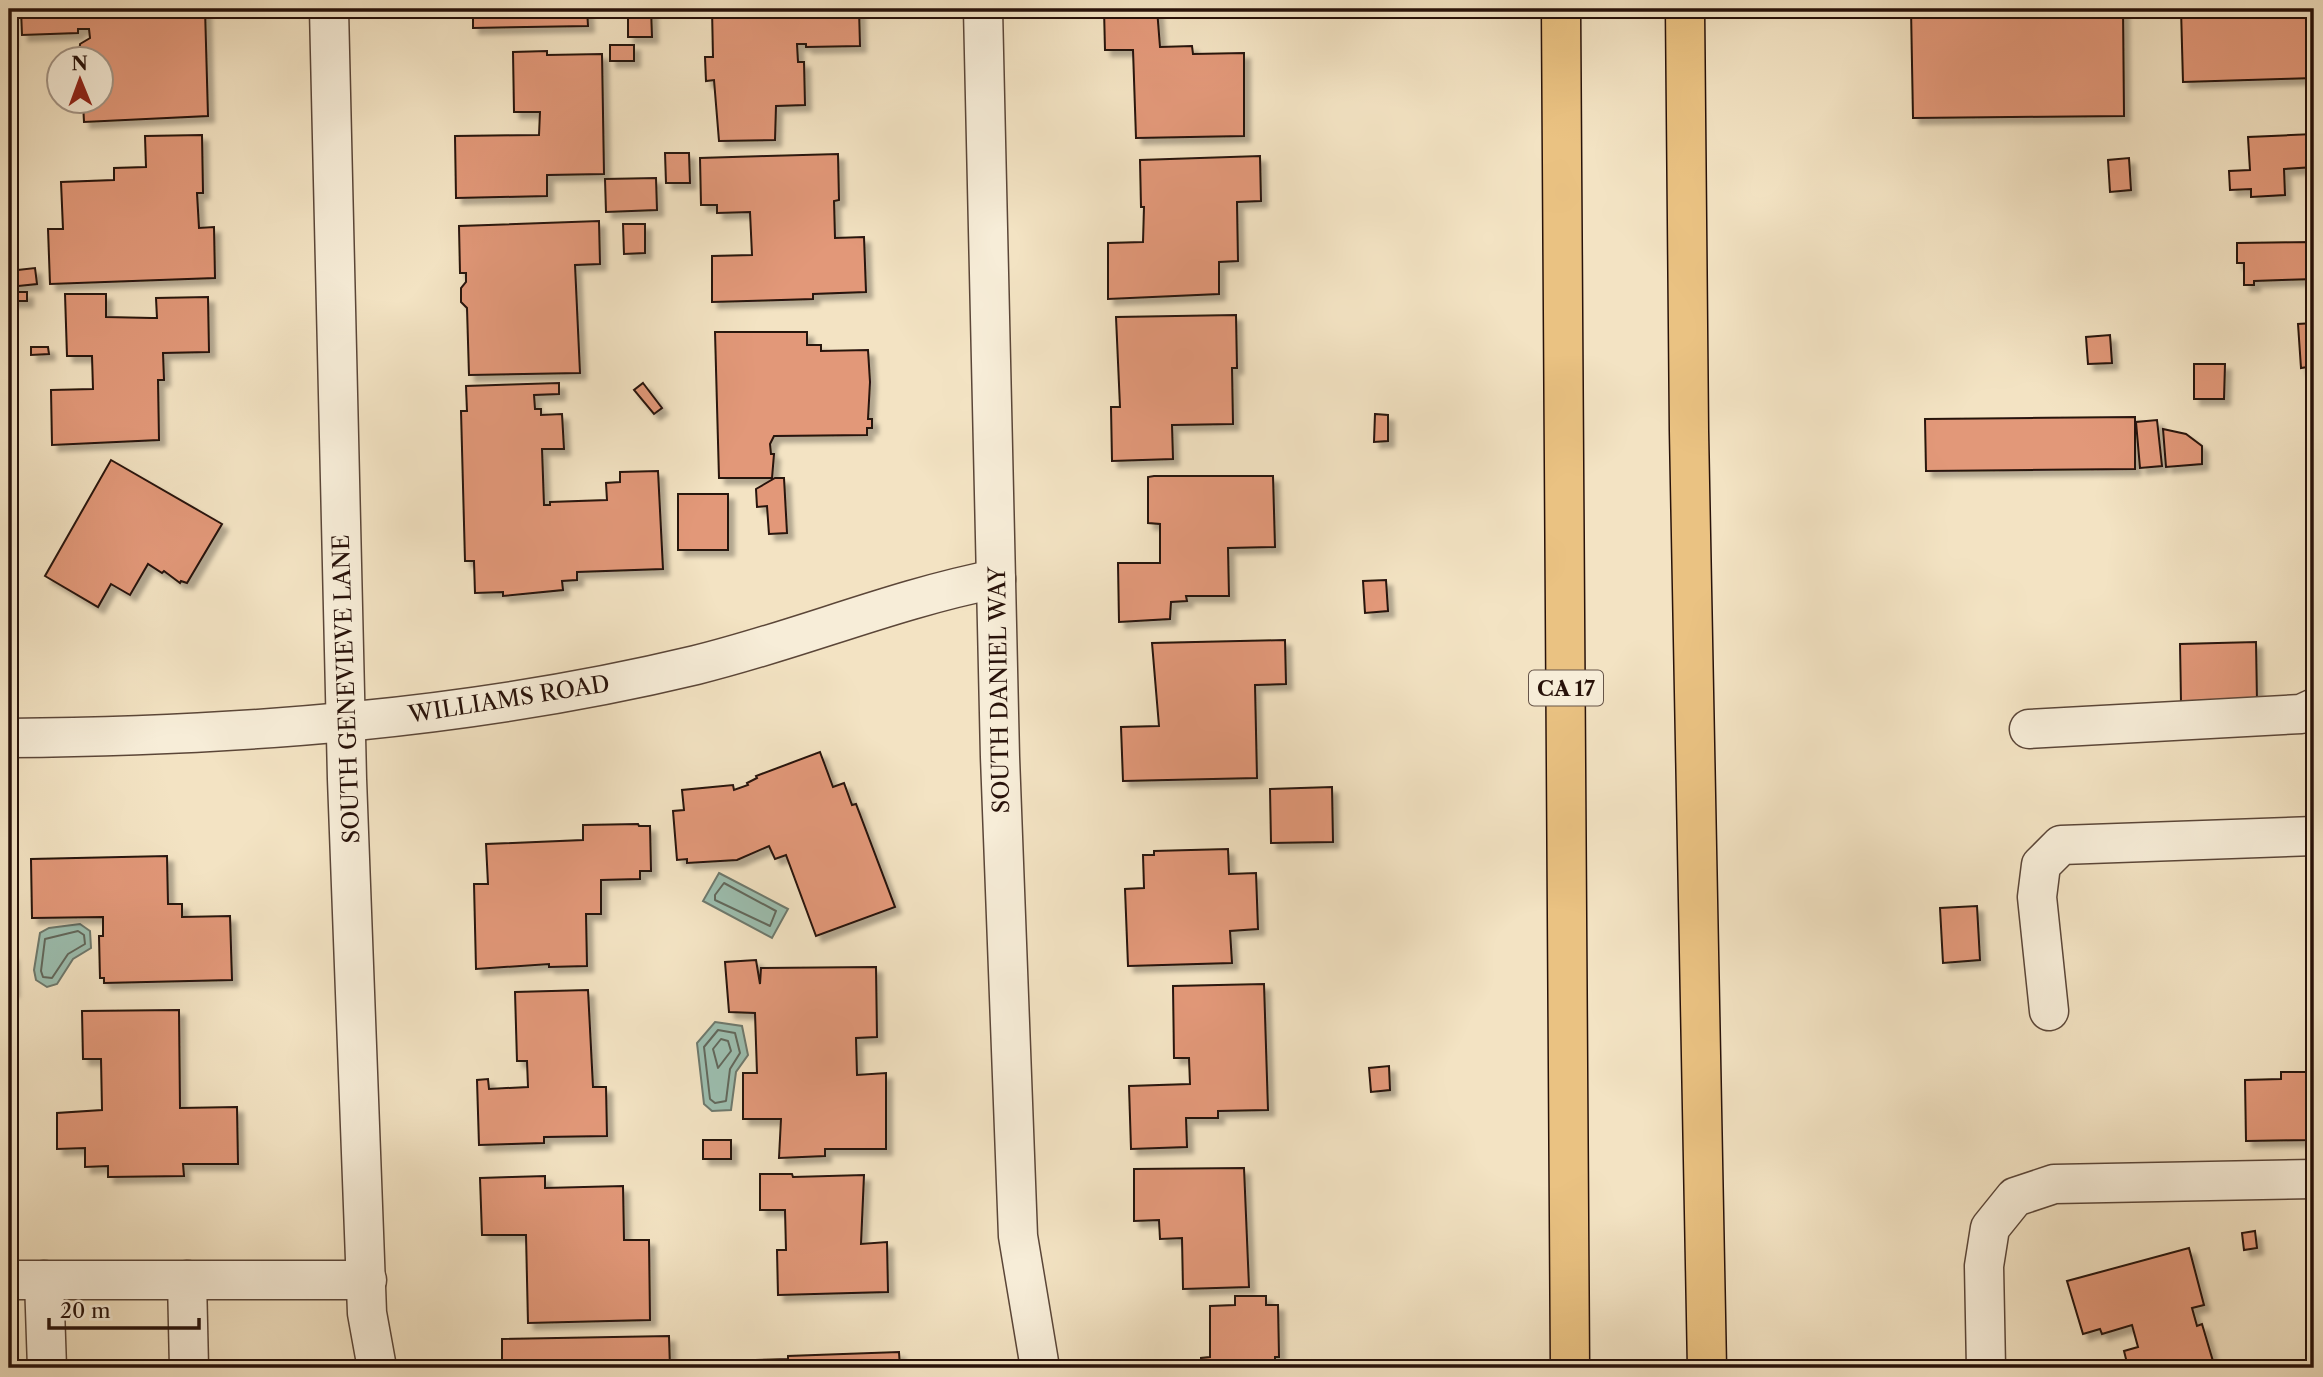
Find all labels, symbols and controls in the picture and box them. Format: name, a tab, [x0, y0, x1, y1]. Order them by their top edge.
north arrow	[46, 46, 116, 116]
text: N	[71, 52, 88, 75]
street label: SOUTH GENEVIEVE LANE	[327, 534, 365, 844]
street label: SOUTH DANIEL WAY	[983, 566, 1015, 814]
street label: WILLIAMS ROAD	[405, 669, 612, 729]
road number: CA 17	[1529, 670, 1603, 706]
scale bar	[49, 1286, 200, 1330]
text: 20 m	[60, 1298, 111, 1323]

